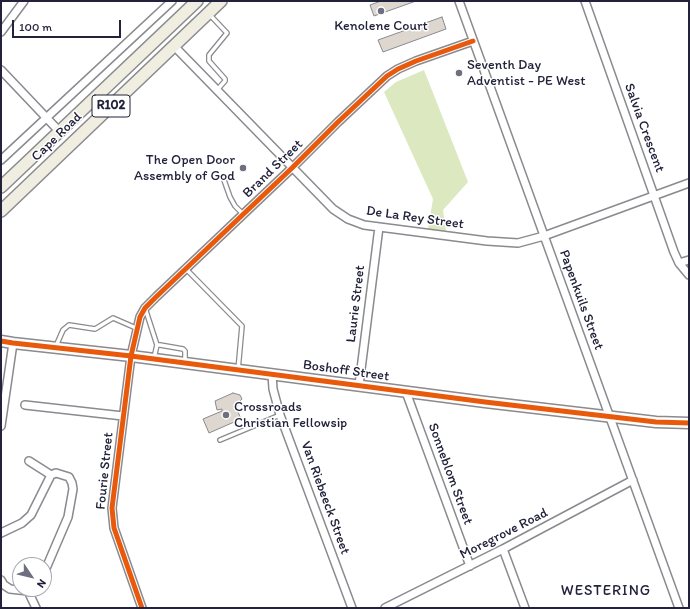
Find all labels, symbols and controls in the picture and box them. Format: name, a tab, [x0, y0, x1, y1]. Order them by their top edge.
marker: Kenolene Court	[376, 6, 386, 16]
scale bar	[14, 12, 123, 38]
place label: Kenolene Court	[334, 18, 428, 34]
text: 100 m	[19, 20, 52, 34]
place label: Seventh Day Adventist - PE West	[467, 57, 586, 90]
marker: Seventh Day Adventist - PE West	[454, 68, 464, 78]
street label: Salvia Crescent	[620, 81, 668, 175]
road number: R102	[92, 95, 130, 117]
street label: Cape Road	[28, 109, 86, 165]
street label: Brand Street	[239, 136, 307, 202]
place label: The Open Door Assembly of God	[134, 152, 235, 184]
marker: The Open Door Assembly of God	[238, 163, 248, 173]
street label: De La Rey Street	[365, 203, 465, 233]
street label: Papenkuils Street	[555, 248, 607, 352]
street label: Laurie Street	[343, 264, 369, 344]
street label: Boshoff Street	[302, 357, 390, 385]
place label: Crossroads Christian Fellowsip	[234, 399, 347, 432]
marker: Crossroads Christian Fellowsip	[221, 410, 231, 420]
street label: Sonneblom Street	[424, 421, 476, 527]
street label: Fourie Street	[93, 432, 117, 510]
street label: Van Riebeeck Street	[297, 439, 353, 557]
street label: Moregrove Road	[457, 505, 551, 563]
north arrow	[12, 557, 52, 597]
text: N	[34, 577, 49, 590]
district label: WESTERING	[561, 582, 651, 600]

